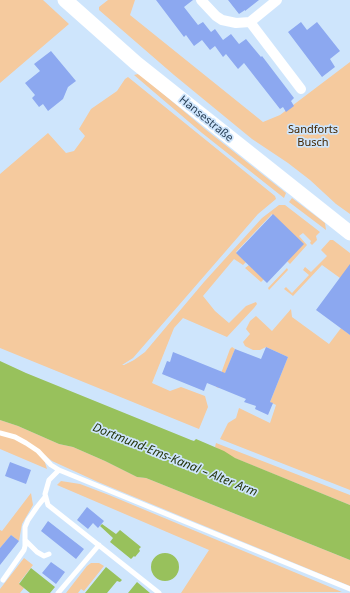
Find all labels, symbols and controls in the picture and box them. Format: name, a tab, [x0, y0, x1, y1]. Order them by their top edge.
street label: Hansestraße	[176, 93, 236, 145]
park label: Sandforts Busch	[288, 123, 338, 149]
water label: Dortmund-Ems-Kanal – Alter Arm	[91, 420, 259, 500]

